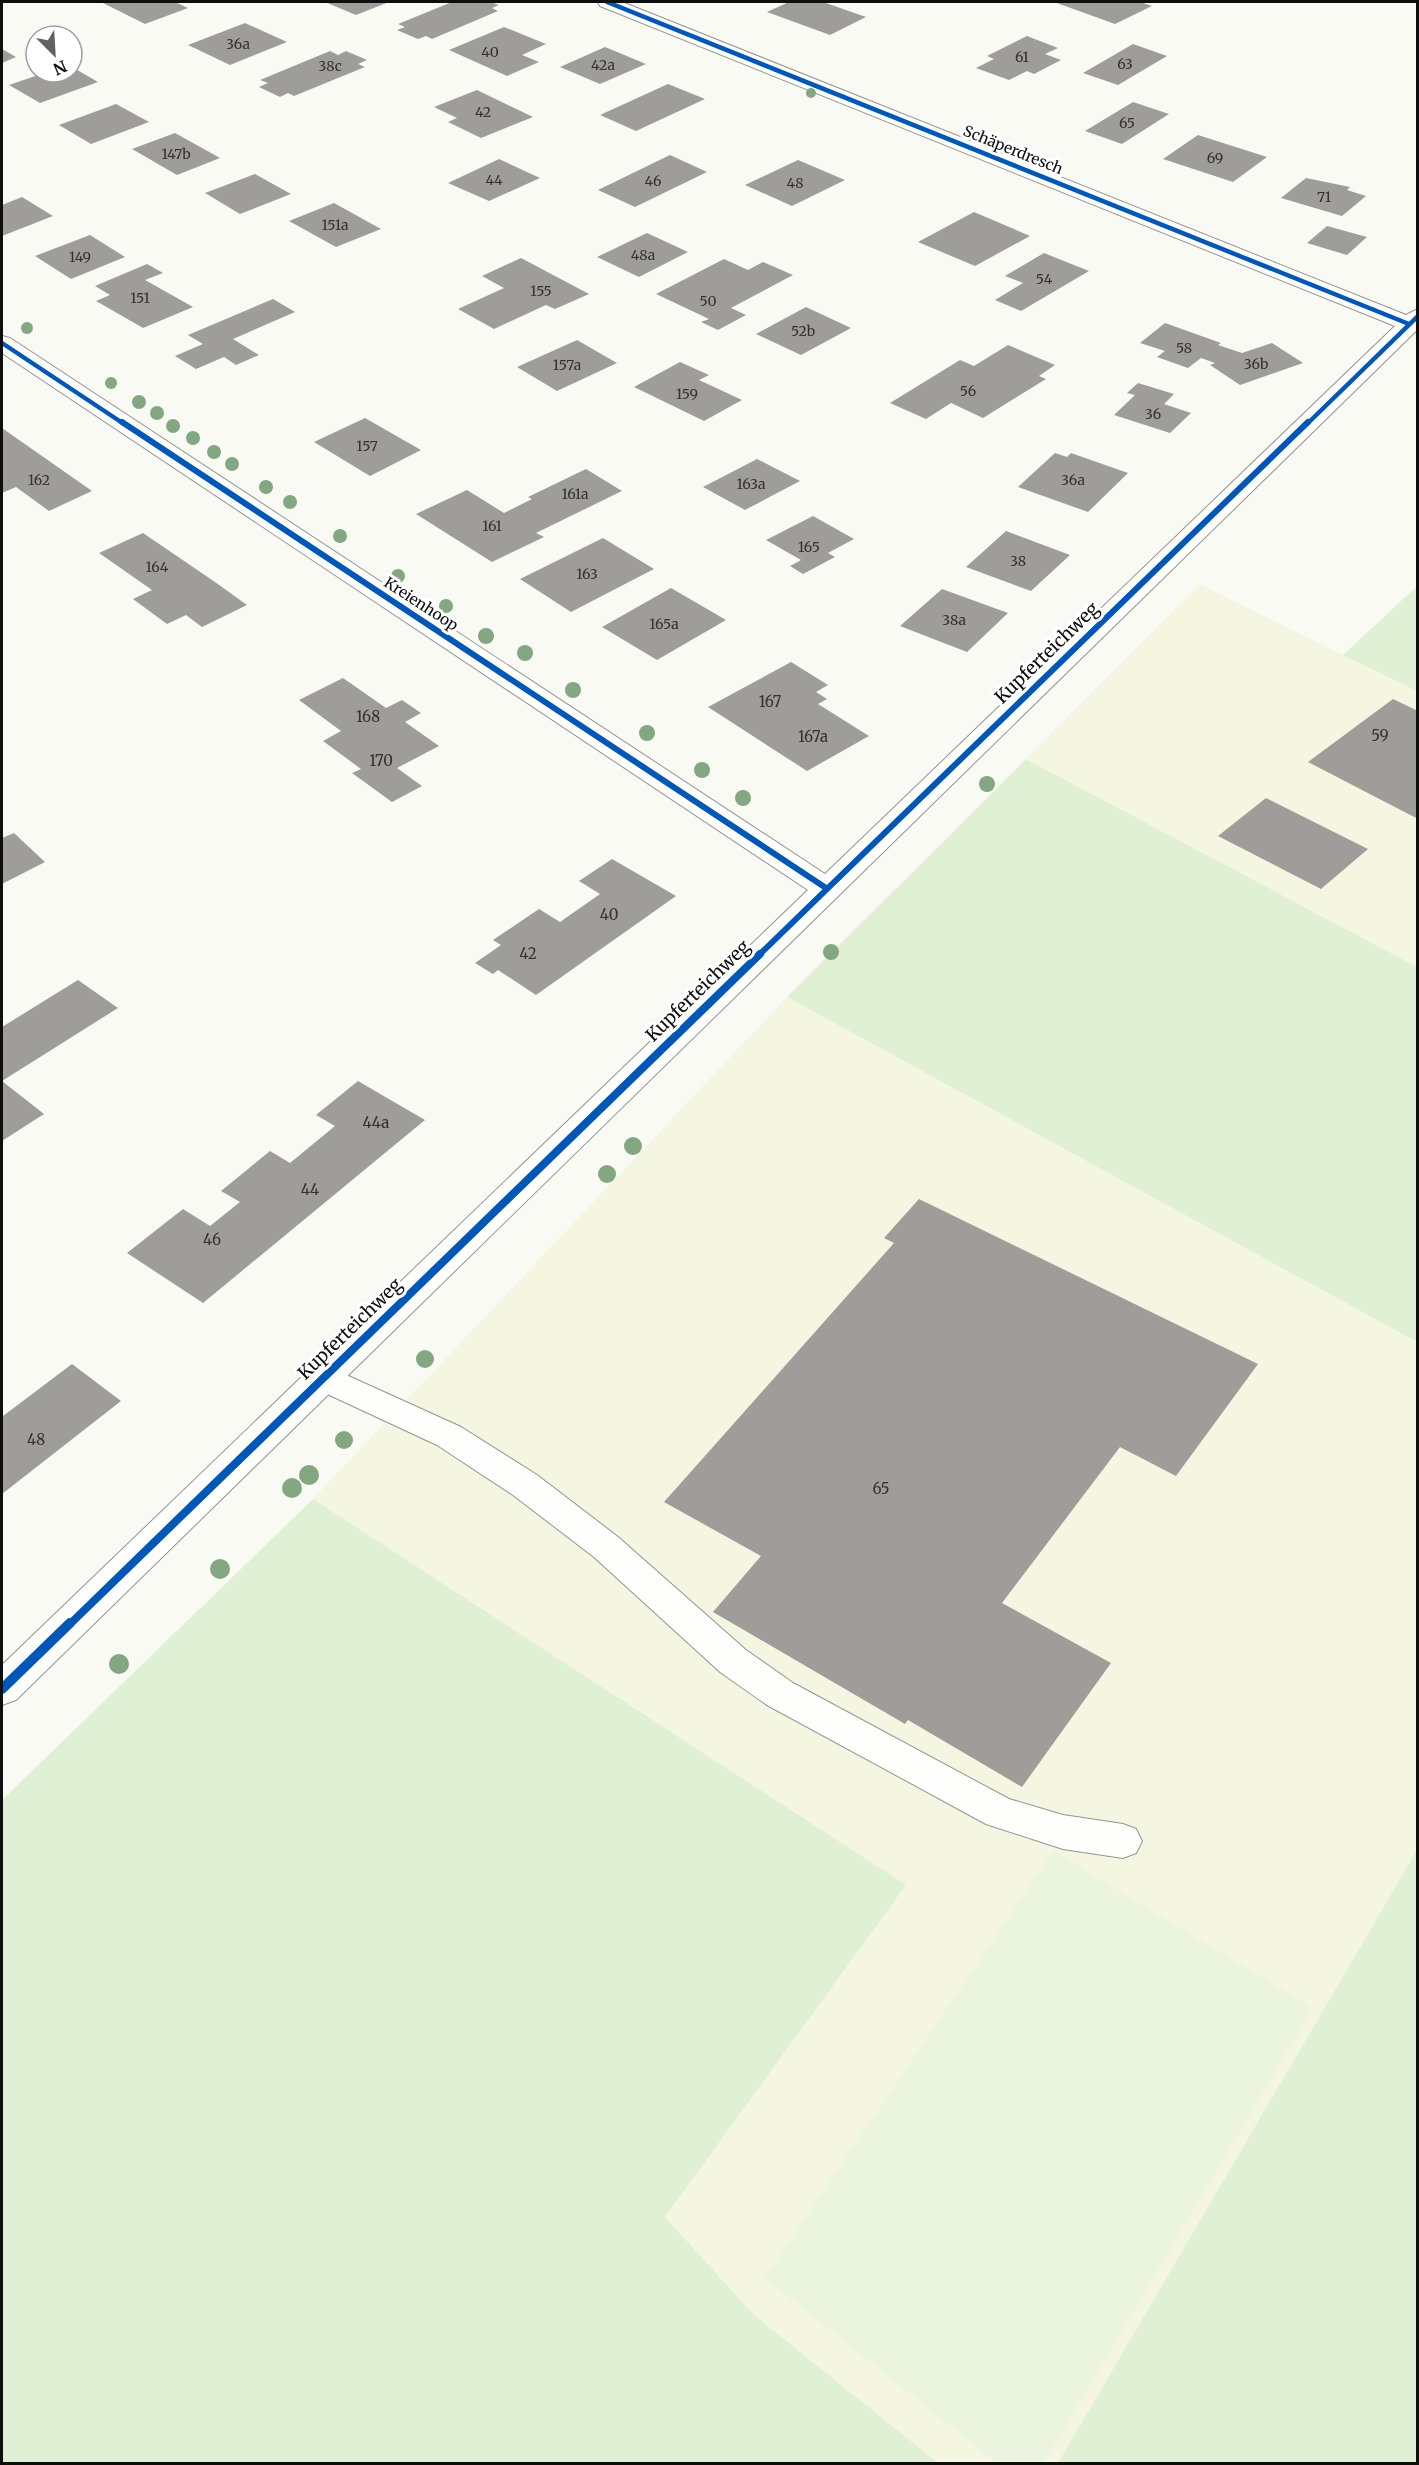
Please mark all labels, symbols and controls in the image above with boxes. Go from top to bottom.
north arrow [24,24,84,84]
house number: 36a [226,35,251,53]
house number: 40 [481,43,499,61]
house number: 61 [1015,48,1029,66]
house number: 63 [1117,55,1133,73]
text: N [50,56,70,80]
house number: 42a [591,56,615,74]
house number: 38c [318,57,342,75]
house number: 42 [475,103,491,121]
house number: 65 [1119,114,1135,132]
street label: Schäperdresch [960,121,1066,178]
house number: 147b [161,145,191,163]
house number: 69 [1207,149,1223,167]
house number: 44 [485,171,503,189]
house number: 46 [645,172,661,190]
house number: 48 [787,174,803,192]
house number: 71 [1317,188,1331,206]
house number: 151a [321,216,349,234]
house number: 48a [631,246,656,264]
house number: 149 [69,248,91,266]
house number: 54 [1036,270,1053,288]
house number: 155 [530,282,552,300]
house number: 151 [130,289,150,307]
house number: 50 [700,292,716,310]
house number: 52b [791,322,815,340]
house number: 58 [1176,339,1192,357]
house number: 36b [1244,355,1268,373]
house number: 157a [553,356,582,374]
house number: 56 [960,382,976,400]
house number: 159 [676,385,698,403]
house number: 36 [1145,405,1161,423]
house number: 157 [356,437,378,455]
house number: 162 [28,471,50,489]
house number: 36a [1061,471,1086,489]
house number: 163a [737,475,766,493]
house number: 161a [561,485,589,503]
house number: 161 [482,517,502,535]
house number: 165 [798,538,820,556]
house number: 38 [1010,552,1026,570]
house number: 164 [146,558,169,576]
house number: 163 [576,565,598,583]
street label: Kreienhoop [381,573,462,635]
street label: Kupferteichweg [990,597,1104,708]
house number: 38a [942,611,966,629]
house number: 165a [649,615,679,633]
house number: 167 [759,692,782,711]
house number: 168 [356,707,380,726]
house number: 59 [1371,726,1389,745]
house number: 167a [798,727,828,746]
house number: 170 [369,751,393,770]
house number: 40 [600,905,618,924]
street label: Kupferteichweg [641,935,755,1046]
house number: 42 [519,944,537,963]
house number: 44a [363,1113,389,1132]
house number: 44 [301,1180,319,1199]
house number: 46 [203,1230,221,1249]
street label: Kupferteichweg [293,1273,407,1384]
house number: 48 [27,1430,45,1449]
house number: 65 [872,1479,890,1498]

